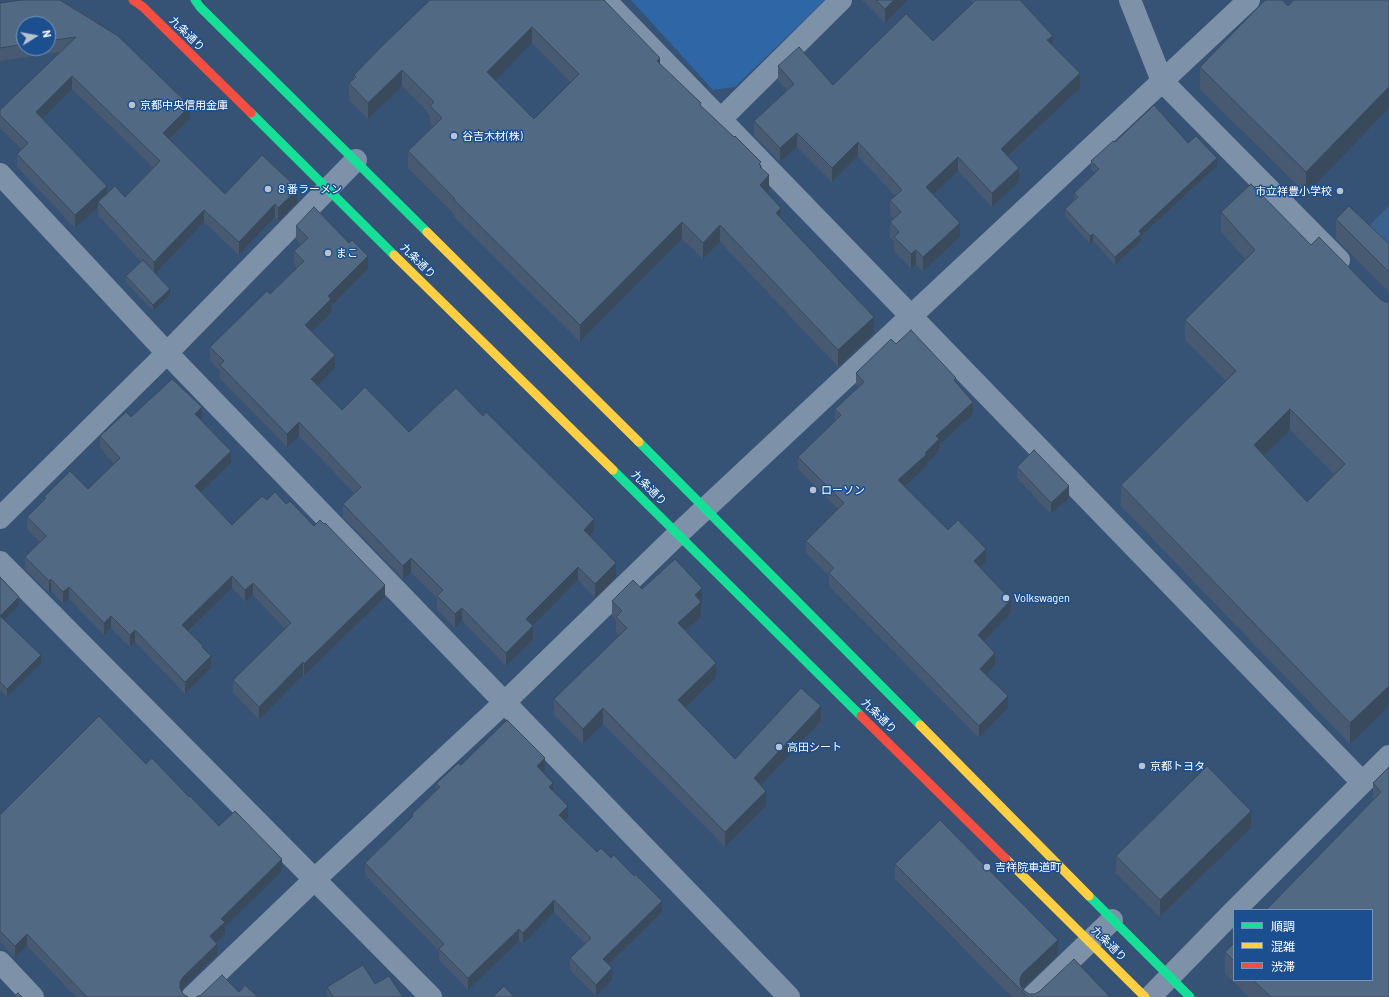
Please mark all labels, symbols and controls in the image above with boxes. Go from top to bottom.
street label: 九条通り [167,14,207,54]
north arrow [16,16,56,56]
text: N [40,29,54,39]
place label: 京都中央信用金庫 [140,98,228,112]
marker: 京都中央信用金庫 [127,100,137,110]
place label: 谷吉木材(株) [462,129,523,143]
marker: 谷吉木材(株) [449,131,459,141]
place label: ８番ラーメン [276,182,342,196]
marker: ８番ラーメン [263,184,273,194]
place label: 市立祥豊小学校 [1255,184,1332,198]
marker: 市立祥豊小学校 [1335,186,1345,196]
street label: 九条通り [398,241,438,281]
place label: まこ [336,246,358,260]
marker: まこ [323,248,333,258]
street label: 九条通り [629,468,669,508]
place label: ローソン [821,483,865,497]
marker: ローソン [808,485,818,495]
place label: Volkswagen [1014,591,1070,605]
marker: Volkswagen [1001,593,1011,603]
street label: 九条通り [859,696,899,736]
place label: 高田シート [787,740,842,754]
marker: 高田シート [774,742,784,752]
place label: 京都トヨタ [1150,759,1205,773]
marker: 京都トヨタ [1137,761,1147,771]
place label: 吉祥院車道町 [995,860,1061,874]
marker: 吉祥院車道町 [982,862,992,872]
legend [1233,909,1373,981]
text: 順調 [1271,919,1295,933]
street label: 九条通り [1089,924,1129,964]
text: 混雑 [1271,939,1295,953]
text: 渋滞 [1271,959,1295,973]

